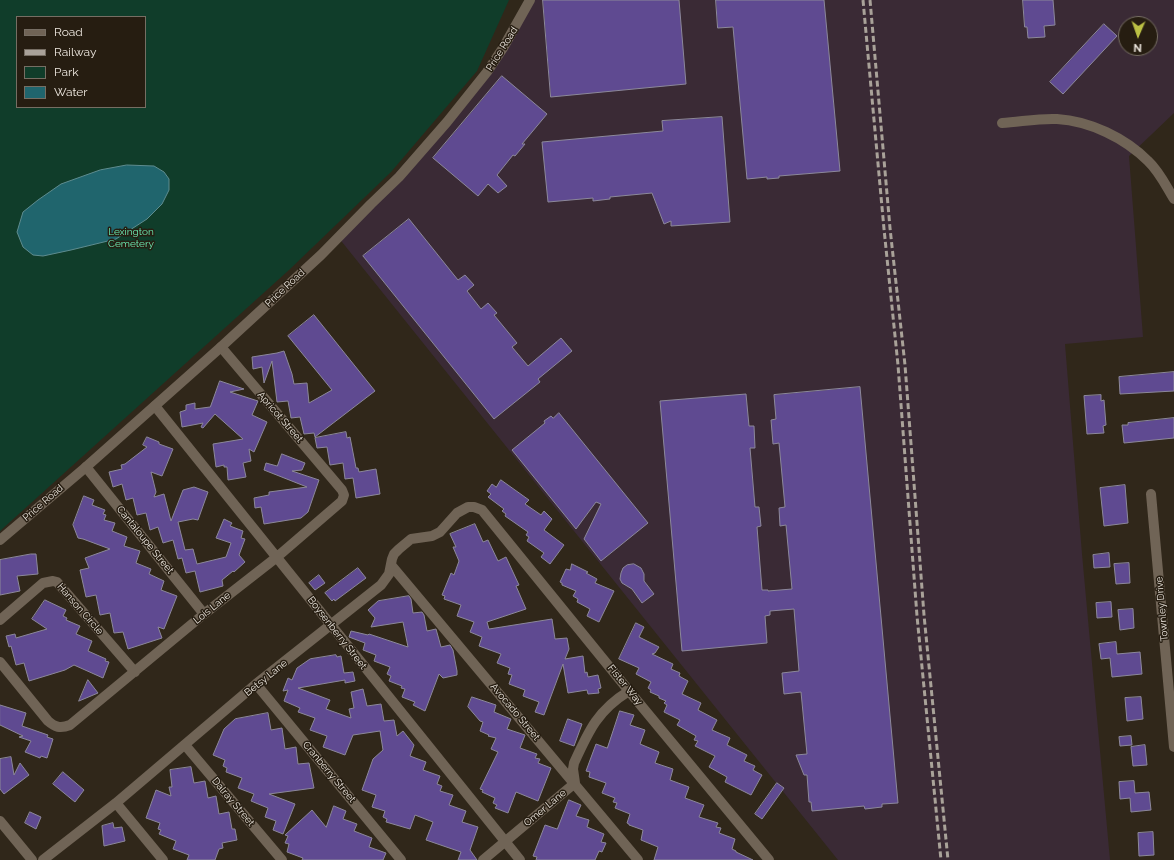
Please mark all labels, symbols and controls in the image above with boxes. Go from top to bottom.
legend [16,16,146,108]
north arrow [1118,16,1158,56]
text: Road [54,25,83,39]
street label: Price Road [484,25,520,73]
text: N [1133,41,1142,54]
text: Railway [54,45,96,59]
text: Park [54,65,79,79]
text: Water [54,85,88,99]
park label: Lexington Cemetery [108,226,154,250]
street label: Price Road [263,267,307,309]
street label: Apricot Street [255,389,305,445]
street label: Price Road [20,482,66,524]
street label: Cantaloupe Street [114,504,176,576]
street label: Townley Drive [1153,576,1171,642]
street label: Hanson Circle [54,581,106,637]
street label: Lois Lane [191,589,233,627]
street label: Boysenberry Street [305,594,369,672]
street label: Betsy Lane [242,657,290,699]
street label: Fister Way [605,662,645,708]
street label: Avocado Street [488,681,542,743]
street label: Cranberry Street [300,739,358,805]
street label: Dalray Street [209,775,257,829]
street label: Omer Lane [521,787,569,829]

